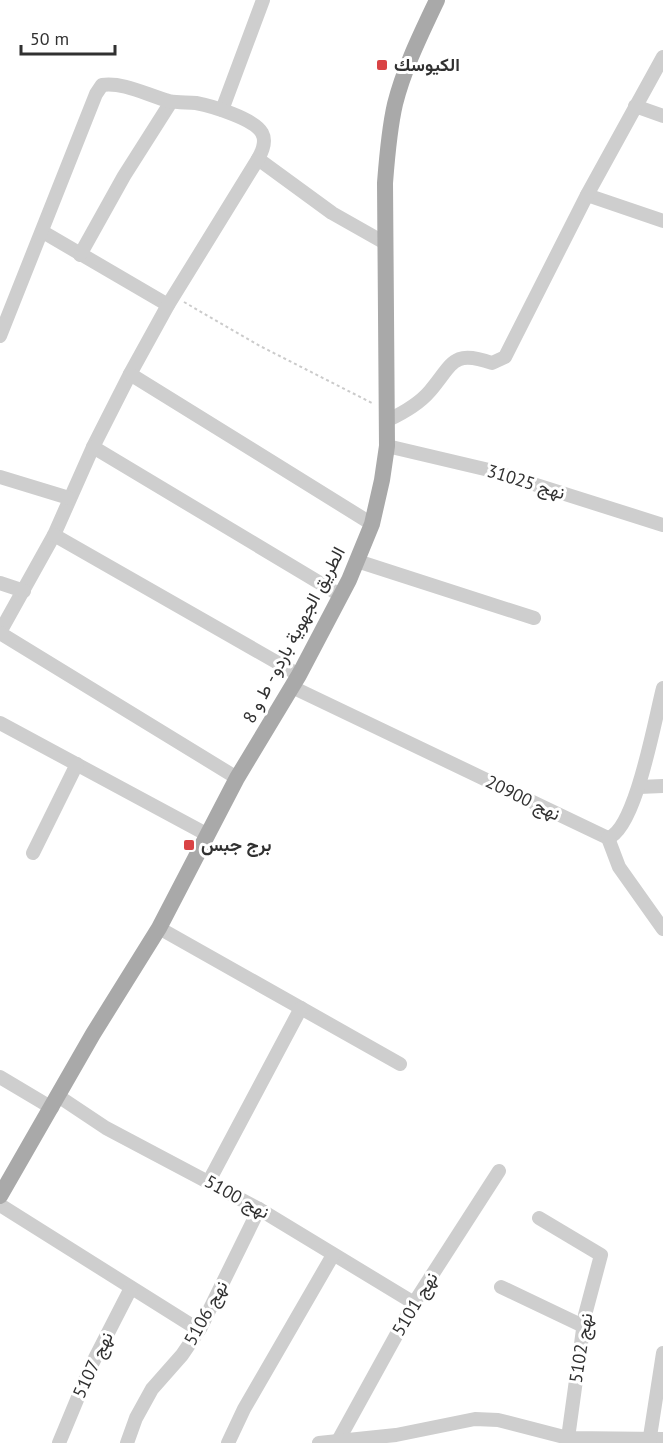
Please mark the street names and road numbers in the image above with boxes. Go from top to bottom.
street label: نهج 31025 [484,459,568,505]
street label: الطريق الجهوية باردو - ط و 8 [237,543,350,727]
street label: نهج 20900 [482,770,564,826]
street label: نهج 5100 [200,1169,274,1225]
street label: نهج 5101 [387,1268,443,1340]
street label: نهج 5106 [178,1276,234,1350]
street label: نهج 5102 [564,1311,598,1385]
street label: نهج 5107 [67,1328,119,1402]

